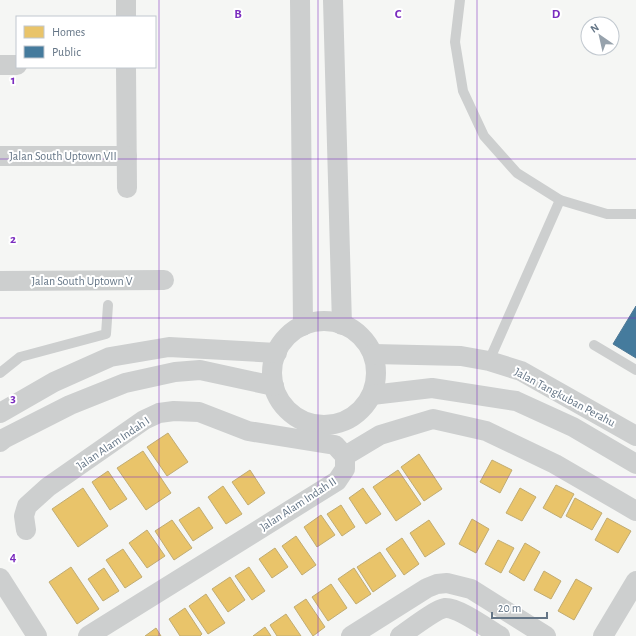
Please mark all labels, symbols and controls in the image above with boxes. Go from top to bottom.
text: B [234,8,242,21]
text: C [395,8,402,21]
text: D [552,8,561,21]
legend [16,16,156,68]
north arrow [580,16,620,56]
text: N [588,21,601,35]
text: Homes [52,26,85,38]
text: Public [52,46,81,58]
text: 1 [11,74,15,87]
street label: Jalan South Uptown VII [9,150,117,162]
text: 2 [10,233,16,246]
street label: Jalan South Uptown V [32,275,133,287]
street label: Jalan Tangkuban Perahu [513,365,617,429]
text: 3 [10,392,16,405]
street label: Jalan Alam Indah I [74,414,152,472]
street label: Jalan Alam Indah II [258,475,338,533]
text: 4 [10,551,17,564]
scale bar [492,594,547,620]
text: 20 m [498,602,521,614]

